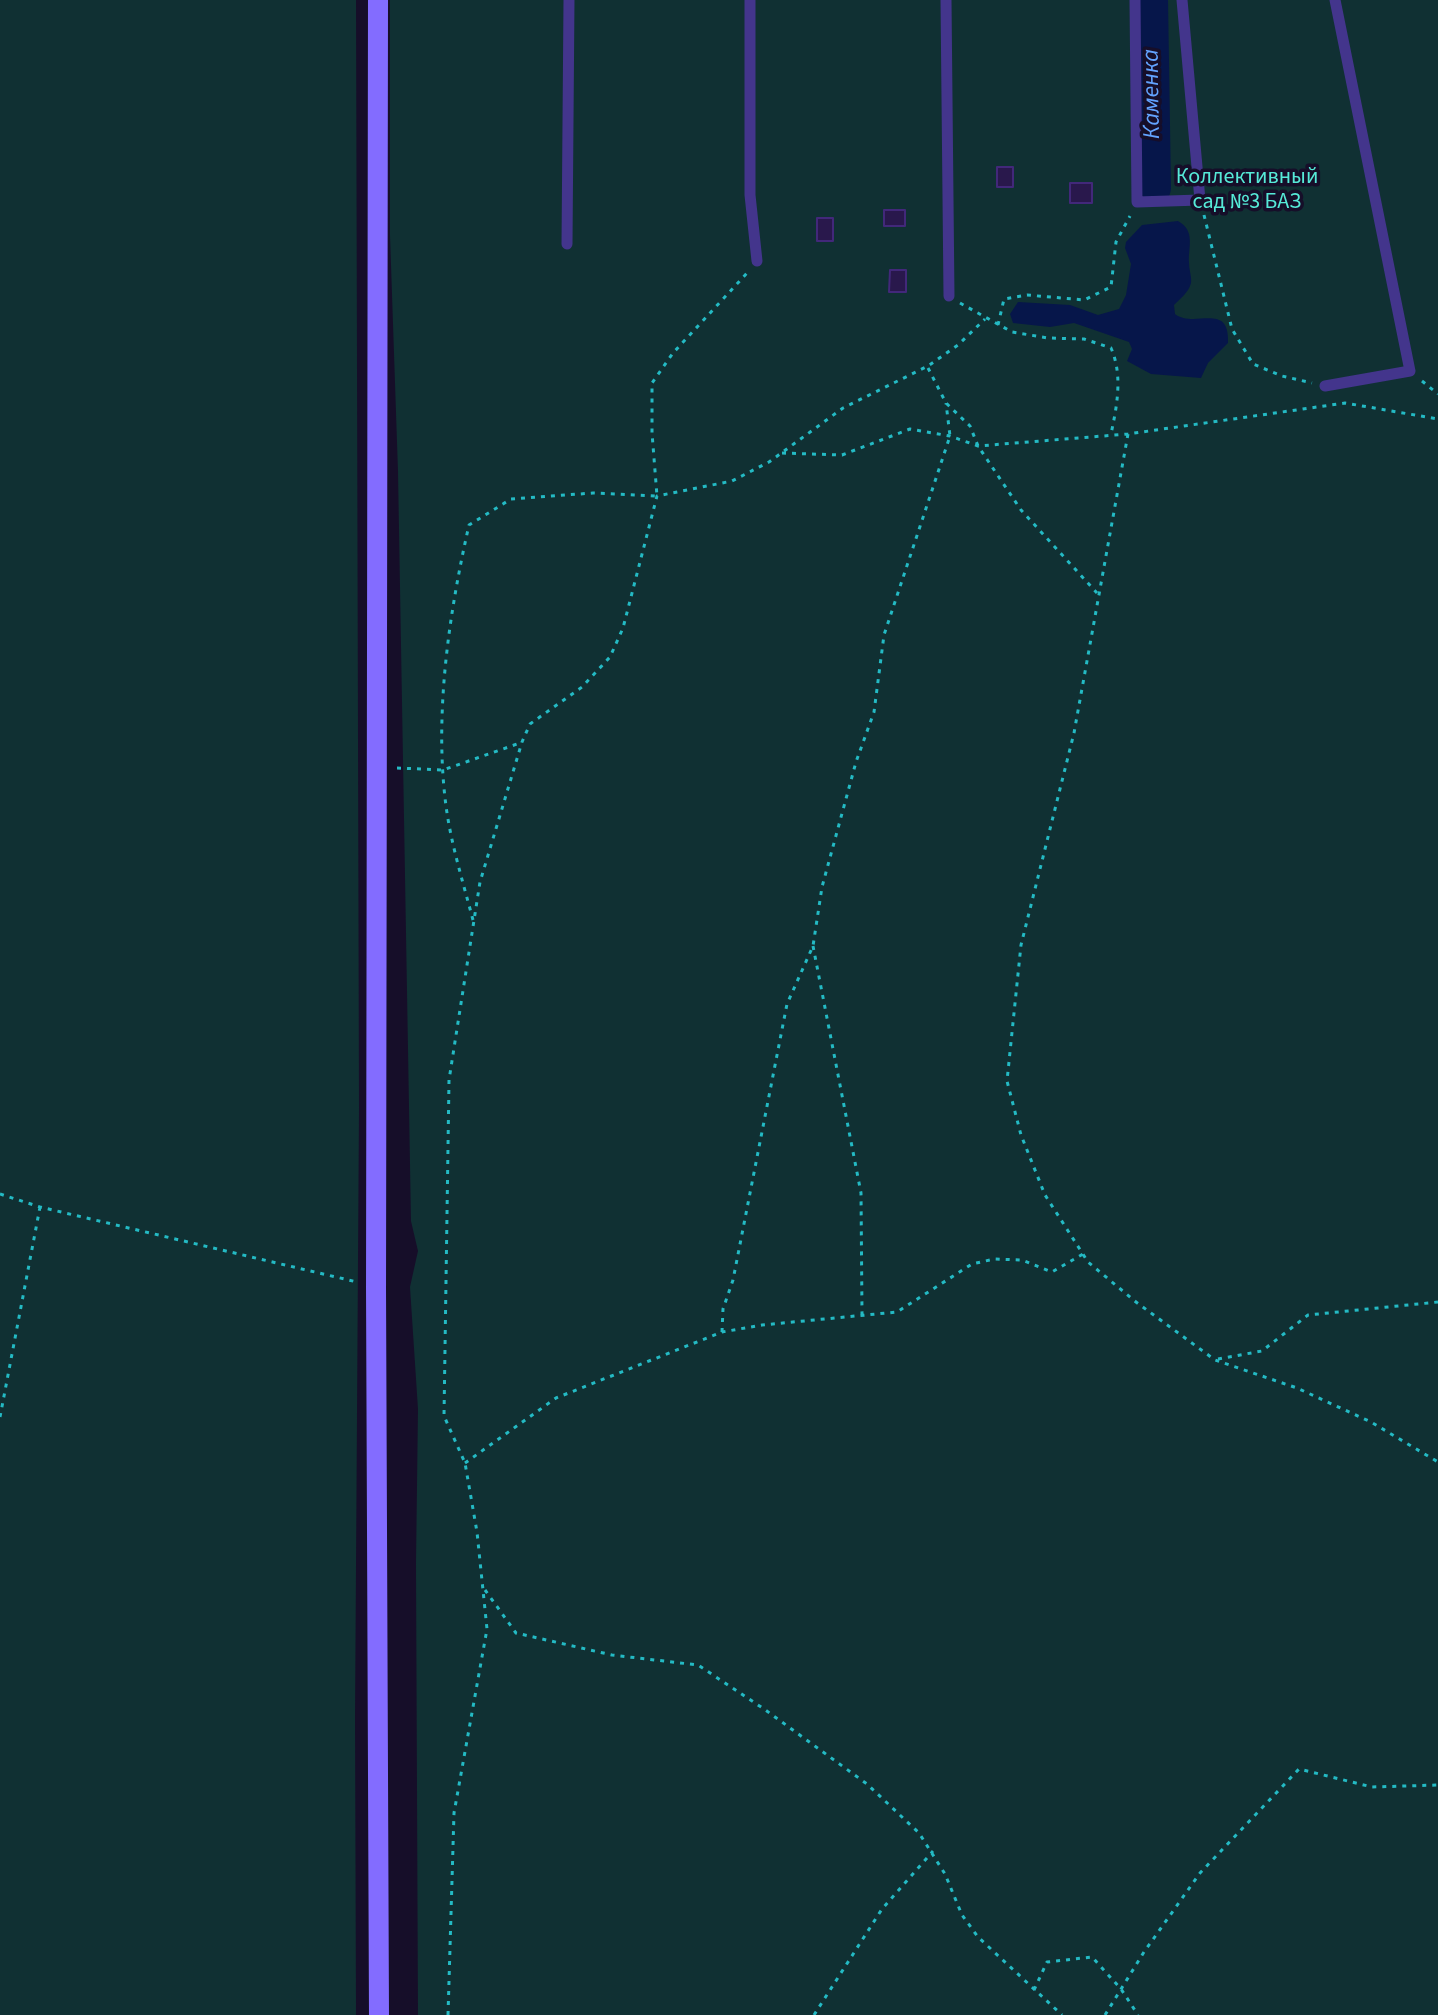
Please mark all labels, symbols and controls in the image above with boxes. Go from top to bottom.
water label: Каменка [1138,49,1168,139]
park label: Коллективный сад №3 БАЗ [1176,165,1318,216]

